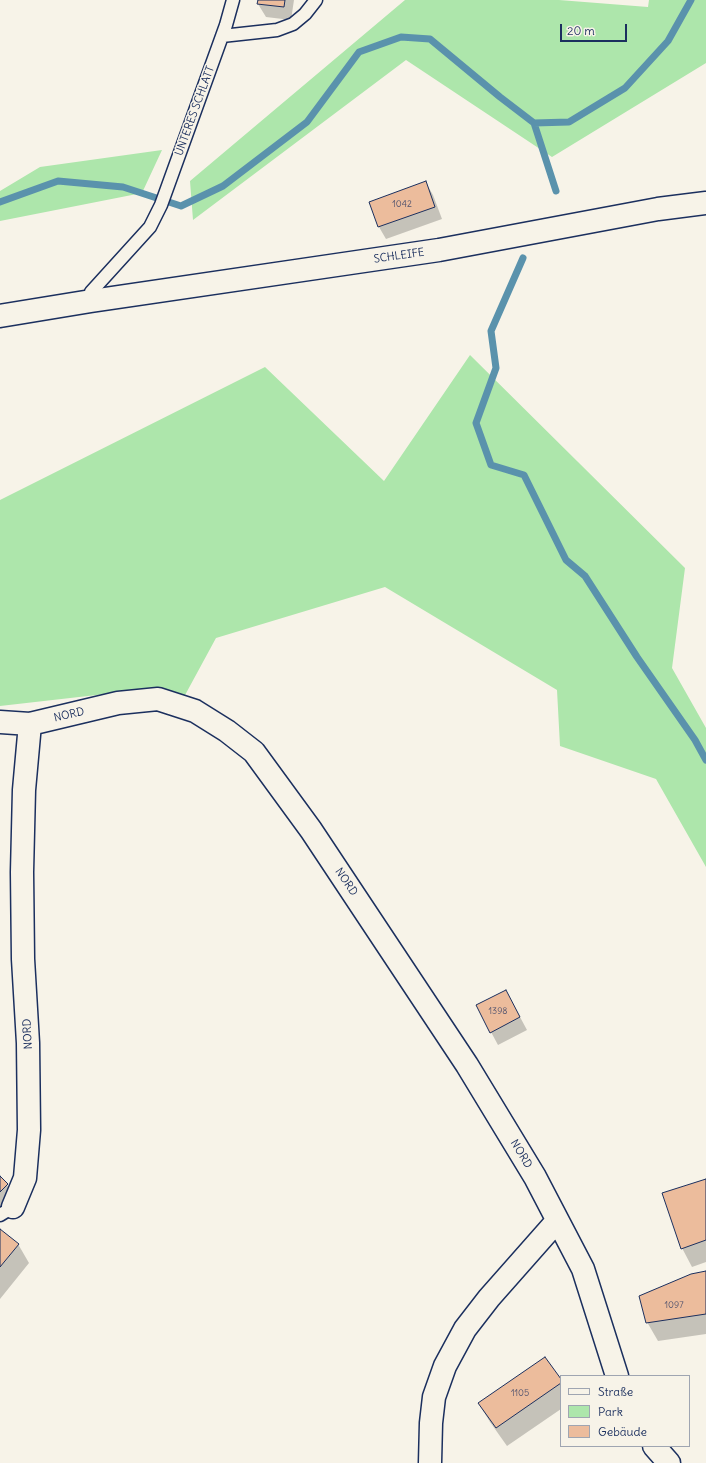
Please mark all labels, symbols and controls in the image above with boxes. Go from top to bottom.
scale bar [562,16,629,42]
text: 20 m [567,23,595,38]
street label: UNTERES SCHLATT [173,64,217,158]
house number: 1042 [392,199,412,209]
street label: SCHLEIFE [373,246,425,266]
street label: NORD [52,705,86,725]
street label: NORD [332,865,360,899]
house number: 1398 [488,1006,508,1016]
street label: NORD [21,1018,35,1050]
street label: NORD [507,1137,535,1171]
house number: 1097 [664,1300,684,1310]
legend [560,1375,690,1447]
text: Straße [598,1384,633,1399]
house number: 1105 [511,1388,529,1398]
text: Park [598,1404,623,1419]
text: Gebäude [598,1424,647,1439]

